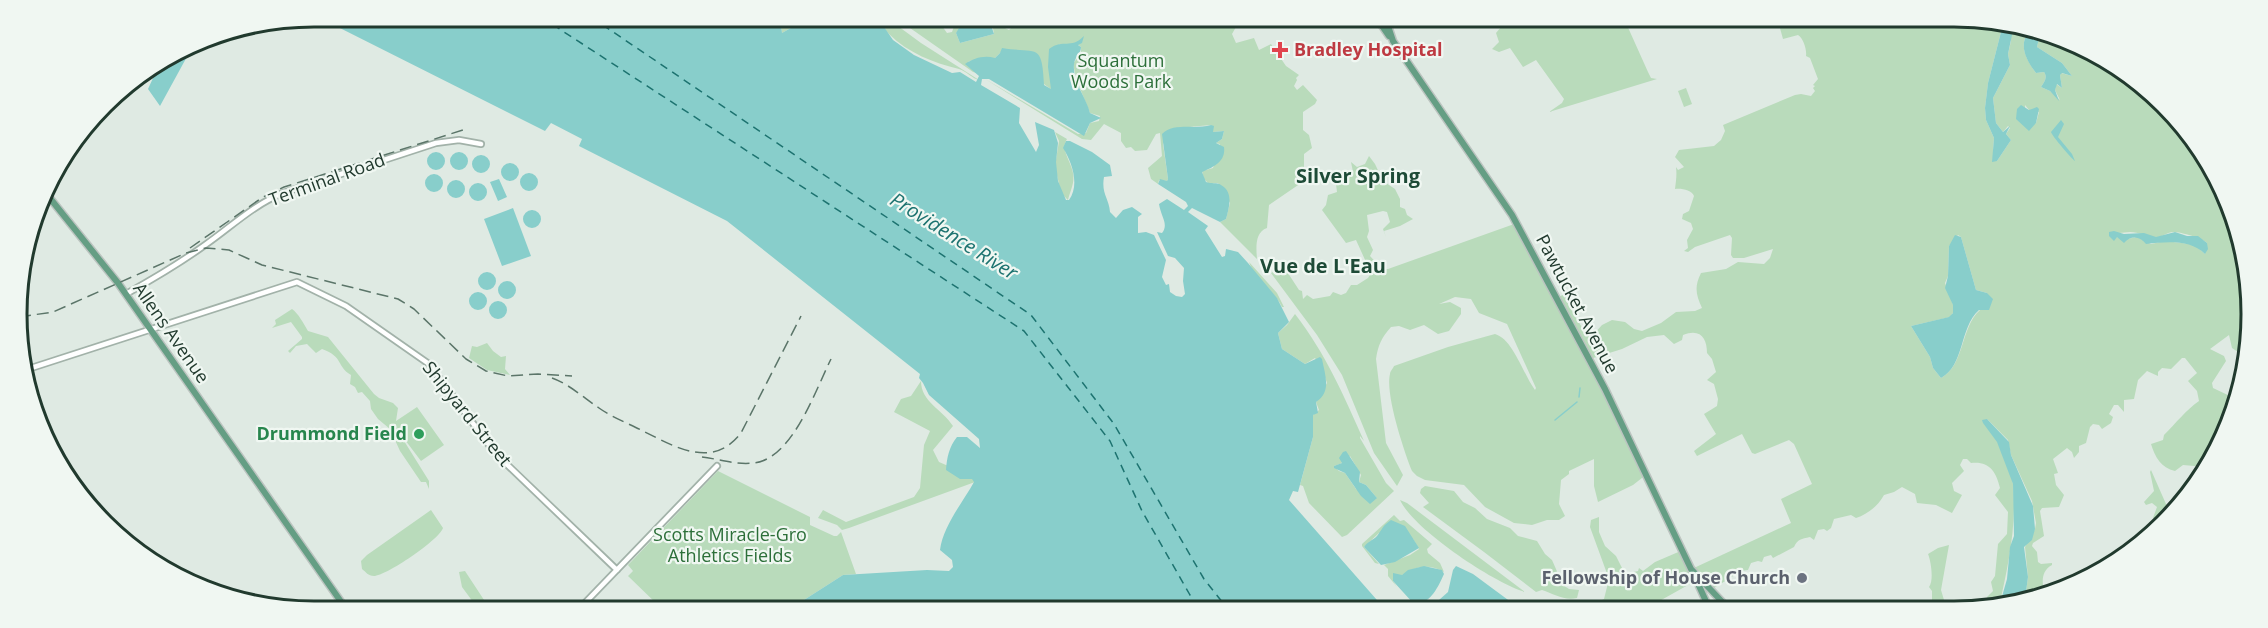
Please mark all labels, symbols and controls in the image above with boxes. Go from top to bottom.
place label: Bradley Hospital [1294,37,1443,61]
marker: Bradley Hospital [1271,41,1289,59]
park label: Squantum Woods Park [1071,48,1172,93]
street label: Terminal Road [265,147,388,211]
district label: Silver Spring [1296,162,1421,189]
water label: Providence River [885,186,1024,286]
street label: Pawtucket Avenue [1531,230,1625,377]
district label: Vue de L'Eau [1260,252,1386,279]
street label: Allens Avenue [128,277,215,387]
street label: Shipyard Street [418,356,518,471]
place label: Drummond Field [256,421,407,445]
marker: Drummond Field [412,427,426,441]
park label: Scotts Miracle-Gro Athletics Fields [653,522,807,567]
place label: Fellowship of House Church [1541,565,1790,589]
marker: Fellowship of House Church [1795,571,1809,585]

